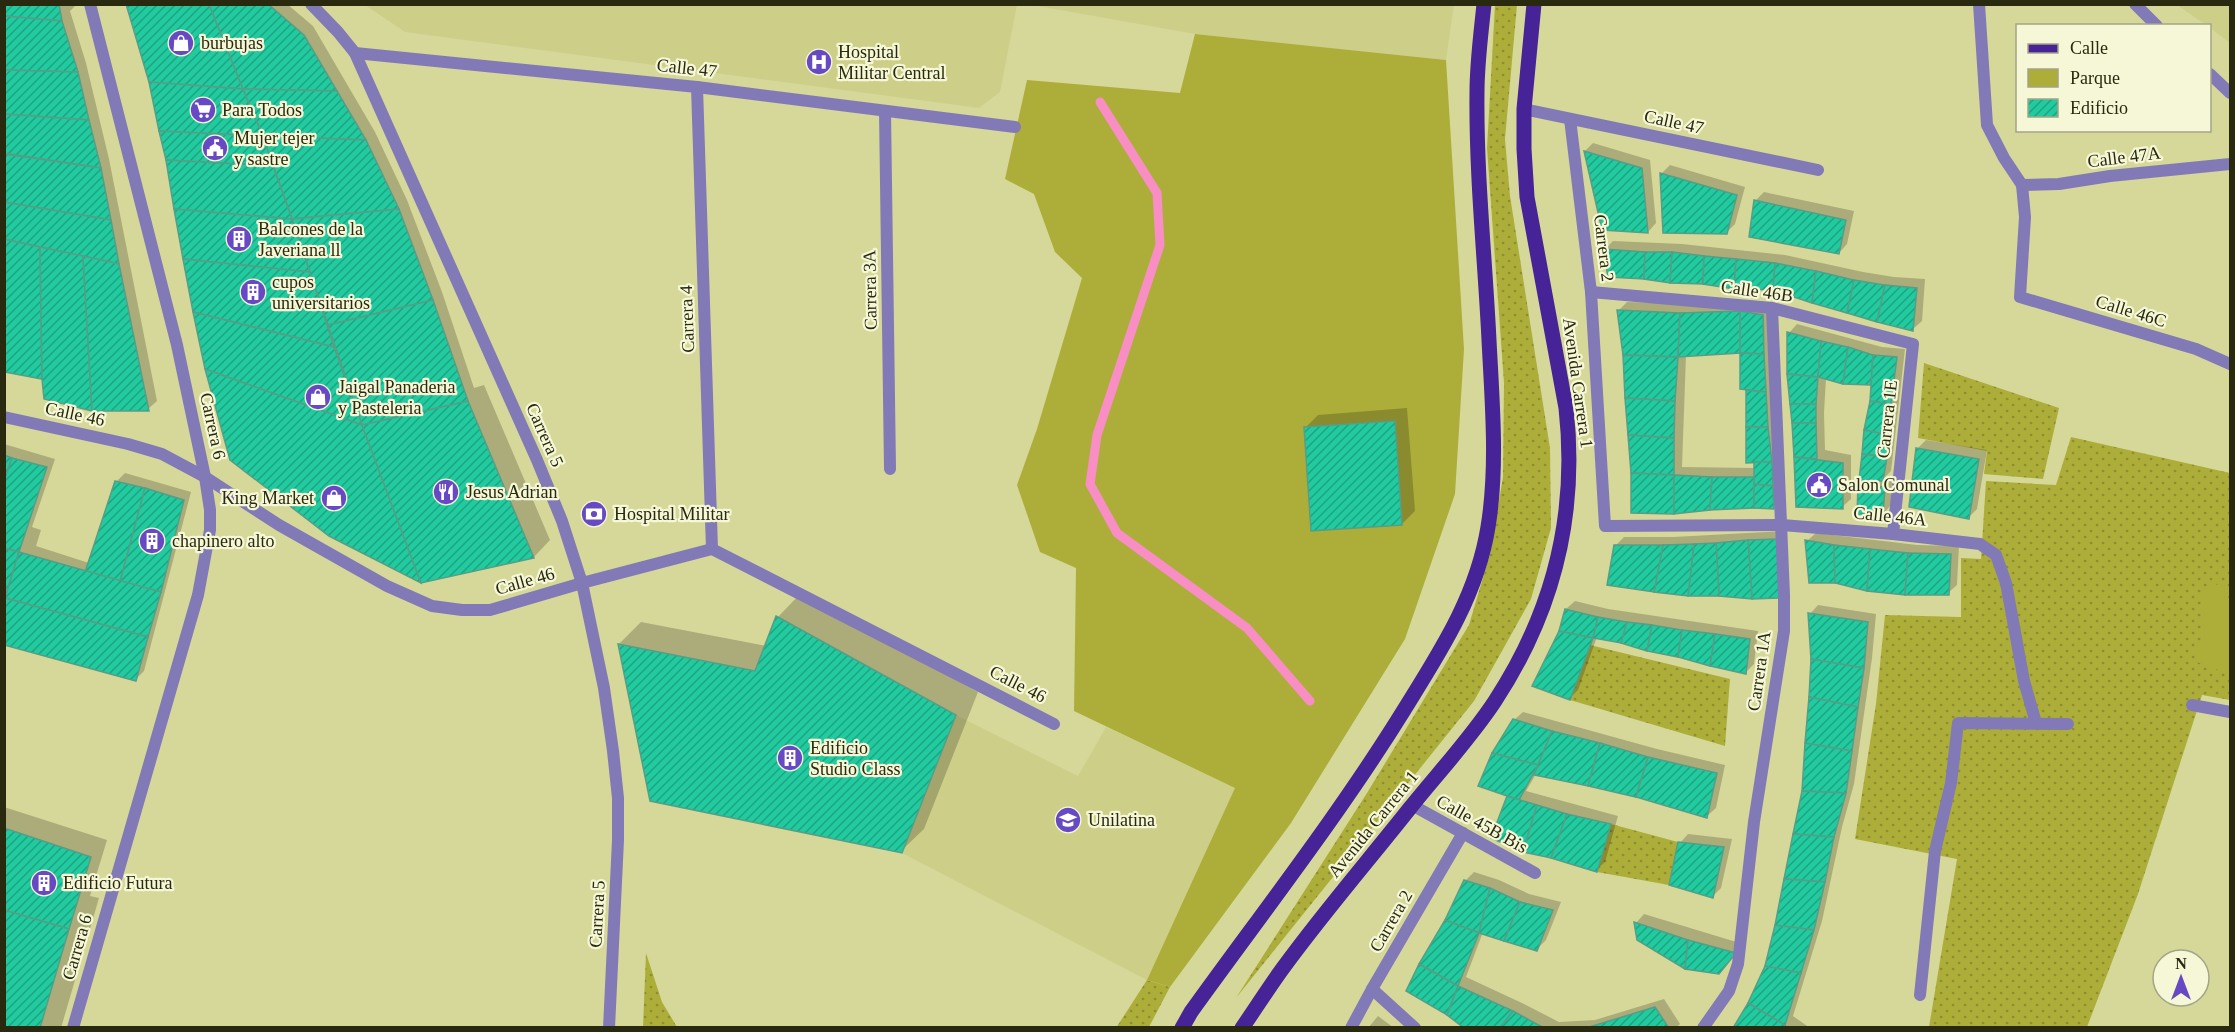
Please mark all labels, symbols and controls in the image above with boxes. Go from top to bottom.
legend [2016,24,2211,132]
shop icon: burbujas [166,28,196,58]
place label: burbujas [201,33,263,53]
text: Calle [2070,38,2108,58]
place label: Hospital Militar Central [838,42,945,83]
hospital icon: Hospital Militar Central [804,47,834,77]
street label: Calle 47 [656,55,718,81]
text: Parque [2070,68,2120,88]
supermarket icon: Para Todos [188,95,218,125]
text: Edificio [2070,98,2128,118]
place label: Para Todos [222,100,302,120]
street label: Calle 47 [1642,106,1706,138]
place label: Mujer tejer y sastre [234,128,314,169]
public building icon: Mujer tejer y sastre [200,133,230,163]
street label: Calle 47A [2086,143,2162,171]
street label: Carrera 2 [1590,213,1618,283]
place label: Balcones de la Javeriana ll [258,219,363,260]
building icon: Balcones de la Javeriana ll [224,224,254,254]
street label: Carrera 3A [859,250,881,330]
place label: cupos universitarios [272,272,370,313]
street label: Calle 46B [1720,276,1794,306]
building icon: cupos universitarios [238,277,268,307]
street label: Carrera 4 [676,285,698,353]
street label: Calle 46C [2093,291,2169,331]
street label: Avenida Carrera 1 [1559,316,1597,450]
place label: Jaigal Panaderia y Pasteleria [338,377,455,418]
street label: Carrera 1E [1873,379,1901,459]
shop icon: Jaigal Panaderia y Pasteleria [303,382,333,412]
street label: Carrera 6 [196,391,230,461]
street label: Calle 46 [43,398,107,430]
street label: Carrera 5 [522,400,568,470]
public building icon: Salon Comunal [1804,470,1834,500]
place label: Salon Comunal [1838,475,1950,495]
restaurant icon: Jesus Adrian [431,477,461,507]
place label: Jesus Adrian [466,482,558,502]
shop icon: King Market [319,483,349,513]
place label: King Market [222,488,314,508]
bank icon: Hospital Militar [579,499,609,529]
street label: Calle 46A [1852,502,1928,530]
place label: Hospital Militar [614,504,730,524]
building icon: chapinero alto [137,526,167,556]
place label: chapinero alto [172,531,274,551]
street label: Calle 46 [493,563,557,599]
street label: Carrera 1A [1743,630,1775,712]
street label: Calle 46 [987,661,1049,707]
place label: Edificio Studio Class [810,738,901,779]
building icon: Edificio Studio Class [775,743,805,773]
street label: Avenida Carrera 1 [1324,767,1422,881]
street label: Calle 45B Bis [1433,791,1531,857]
school or university icon: Unilatina [1053,805,1083,835]
place label: Unilatina [1088,810,1155,830]
building icon: Edificio Futura [29,868,59,898]
place label: Edificio Futura [63,873,172,893]
street label: Carrera 5 [585,880,609,948]
street label: Carrera 2 [1365,887,1417,955]
street label: Carrera 6 [58,912,96,982]
north arrow [2151,948,2211,1008]
text: N [2175,955,2187,972]

